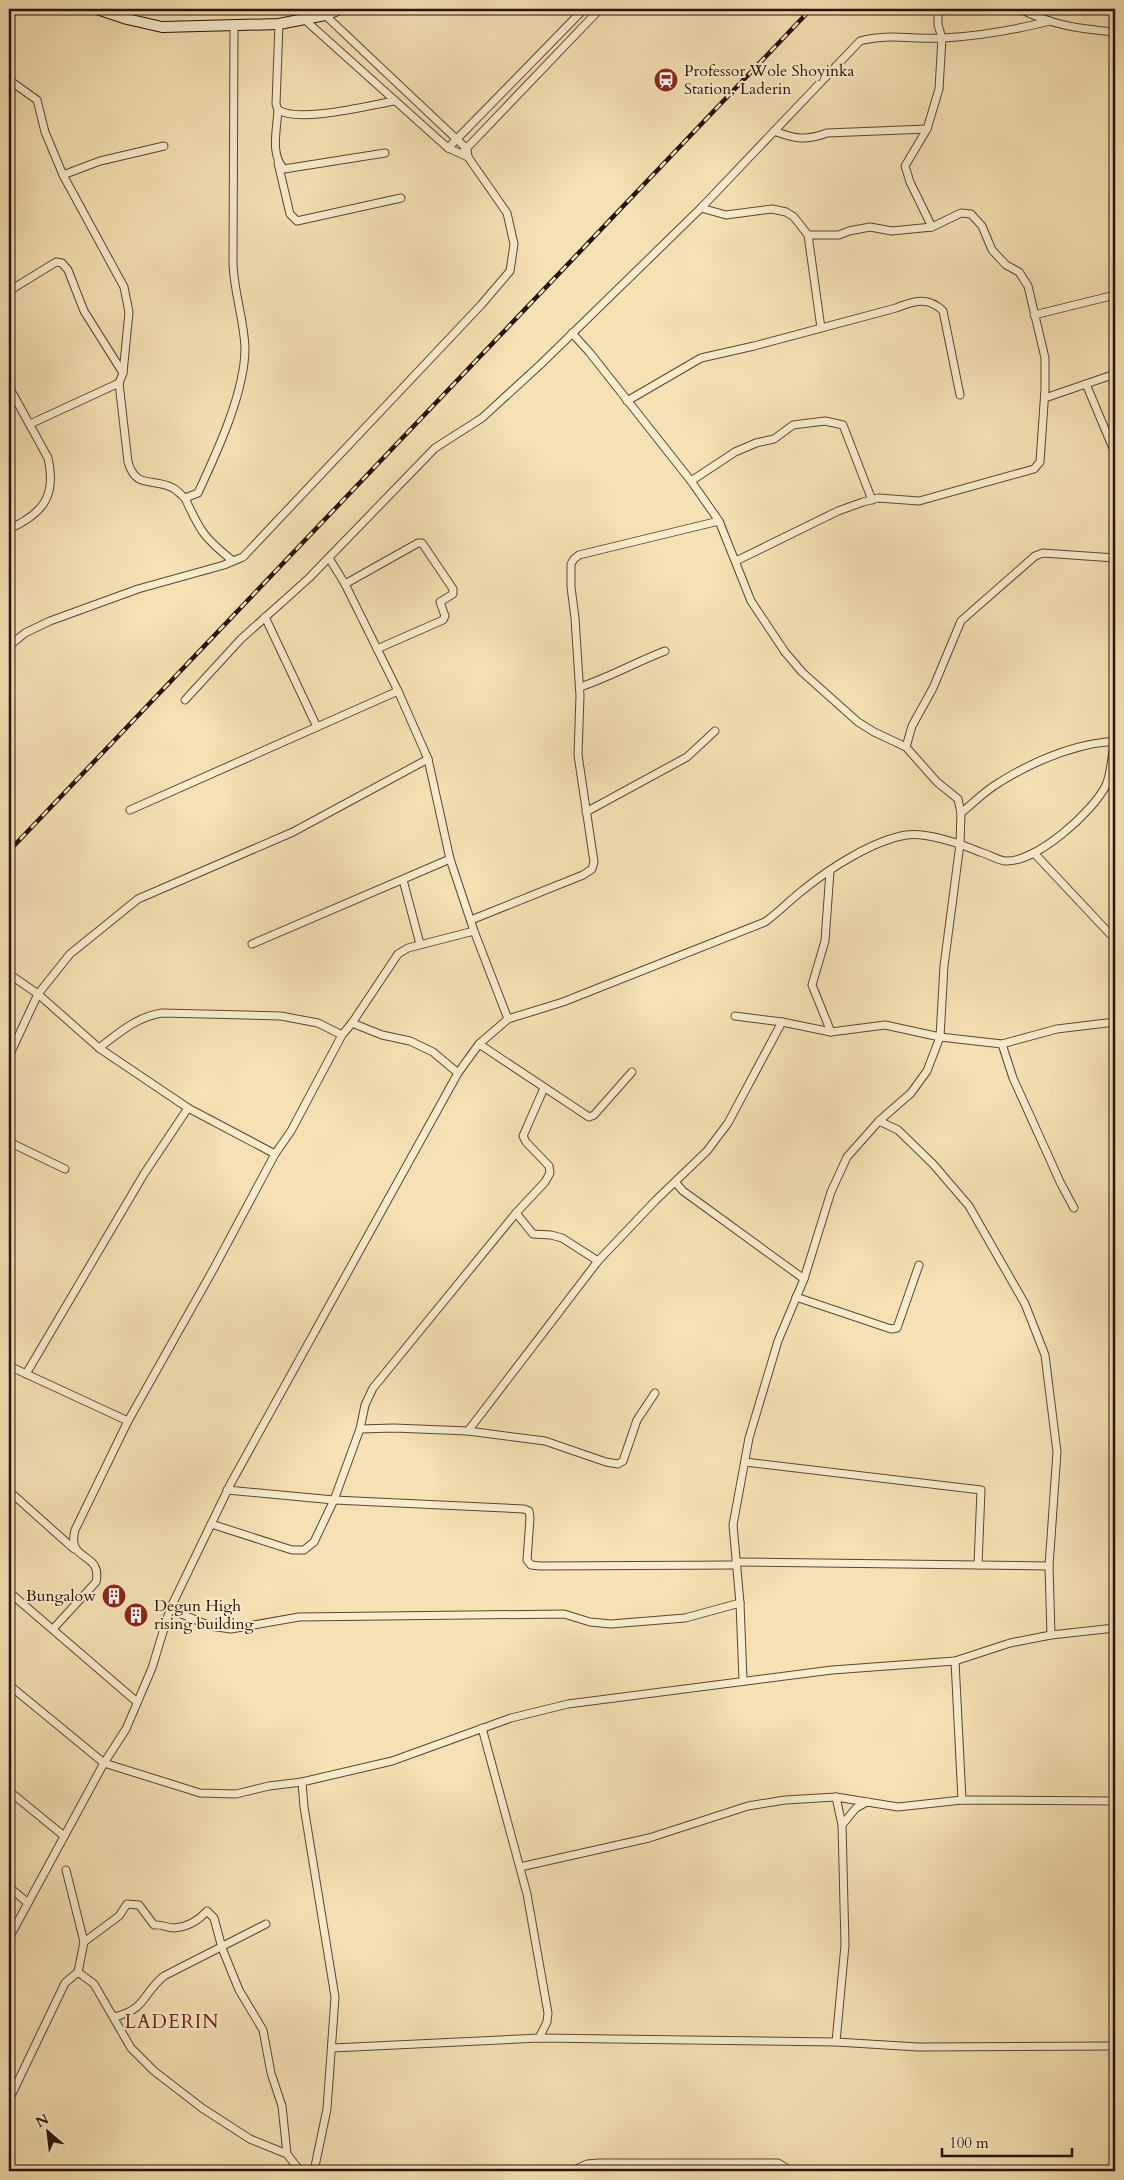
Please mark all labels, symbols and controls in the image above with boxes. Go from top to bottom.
place label: Professor Wole Shoyinka Station, Laderin [684,60,855,100]
station icon: Professor Wole Shoyinka Station, Laderin [653,67,679,93]
building icon: Bungalow [101,1583,127,1609]
place label: Bungalow [26,1585,96,1607]
place label: Degun High rising building [154,1595,254,1635]
building icon: Degun High rising building [123,1602,149,1628]
district label: LADERIN [124,2009,220,2035]
north arrow [22,2108,72,2158]
text: N [32,2110,52,2132]
scale bar [942,2125,1072,2157]
text: 100 m [949,2133,989,2153]

